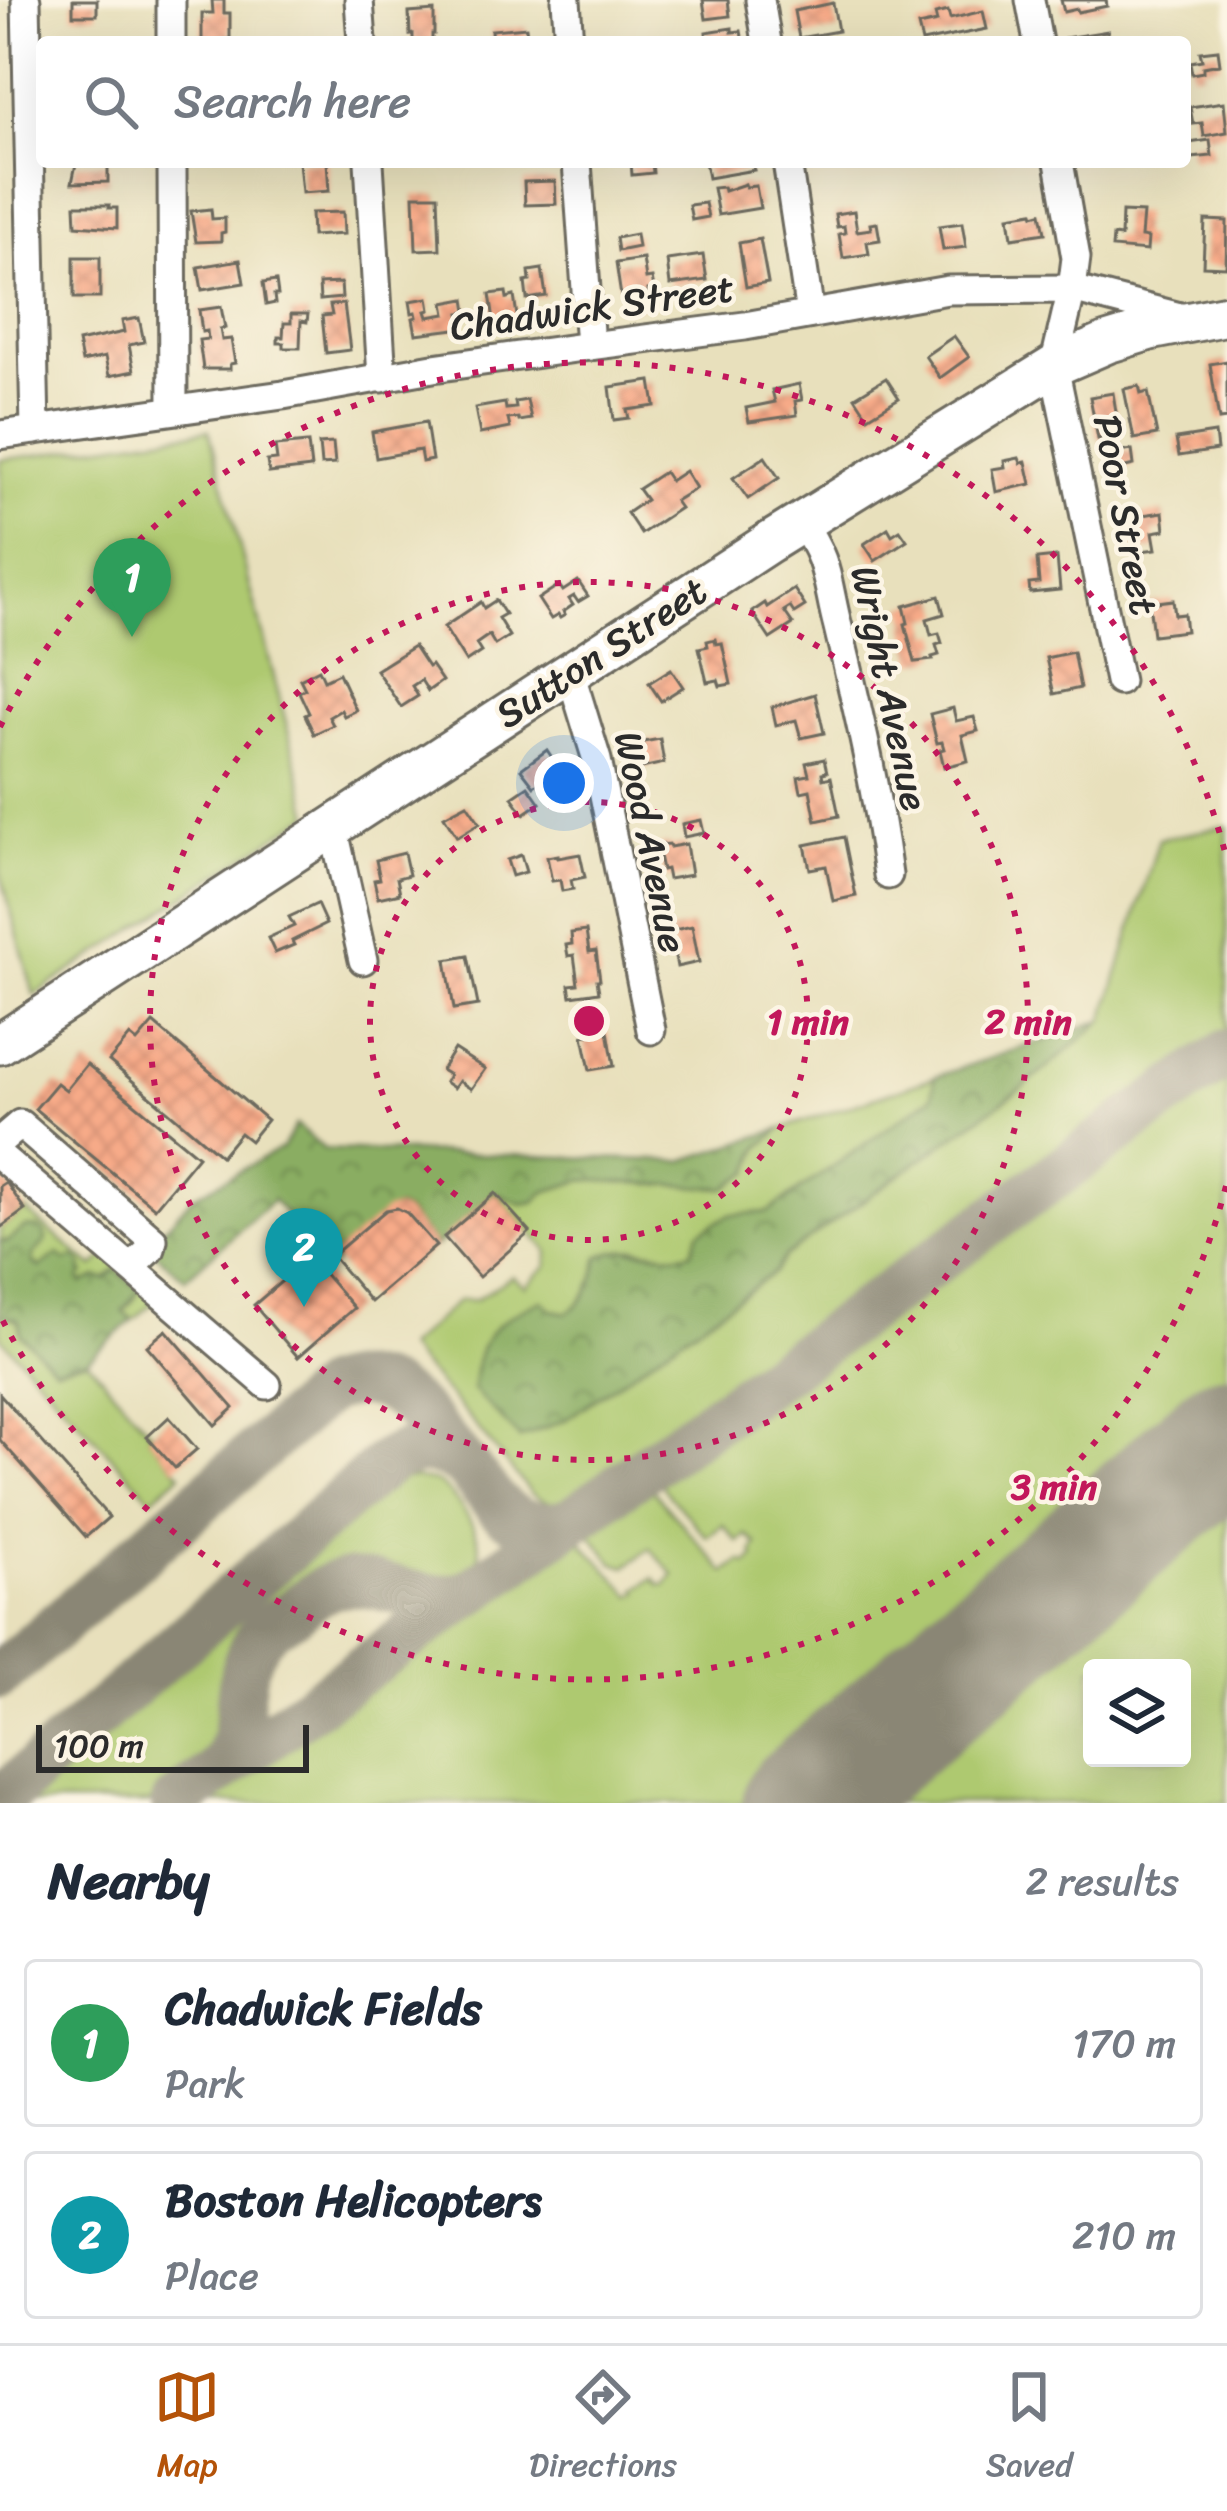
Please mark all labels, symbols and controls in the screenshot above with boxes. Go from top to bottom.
search box [36,36,1191,168]
text: Search here [174,62,411,142]
icon: search [78,69,144,135]
street label: Chadwick Street [445,253,739,361]
street label: Poor Street [1073,409,1179,621]
pin: 1 [93,538,171,637]
street label: Sutton Street [481,557,721,747]
street label: Wright Avenue [830,559,950,817]
street label: Wood Avenue [594,725,708,959]
your location [534,753,594,813]
text: 1 min [767,990,849,1054]
text: 2 min [984,990,1072,1054]
centre of rings [568,1000,610,1042]
pin: 2 [265,1208,343,1307]
text: 3 min [1010,1455,1098,1519]
map controls [1083,1659,1191,1767]
button: layers [1083,1659,1191,1767]
text: 100 m [54,1717,144,1775]
scale bar [36,1719,309,1772]
text: Nearby [48,1836,209,1926]
text: 2 results [1025,1847,1179,1916]
text: Chadwick Fields [165,1969,482,2049]
text: 1 [82,2009,98,2078]
text: 170 m [1072,2009,1176,2078]
text: Park [165,2049,245,2118]
text: Boston Helicopters [165,2161,542,2241]
text: 2 [79,2201,101,2270]
text: 210 m [1072,2201,1176,2270]
text: Place [165,2241,259,2310]
tab: Map [154,2364,220,2494]
tab: Directions [529,2364,677,2494]
tab: Saved [986,2364,1073,2494]

